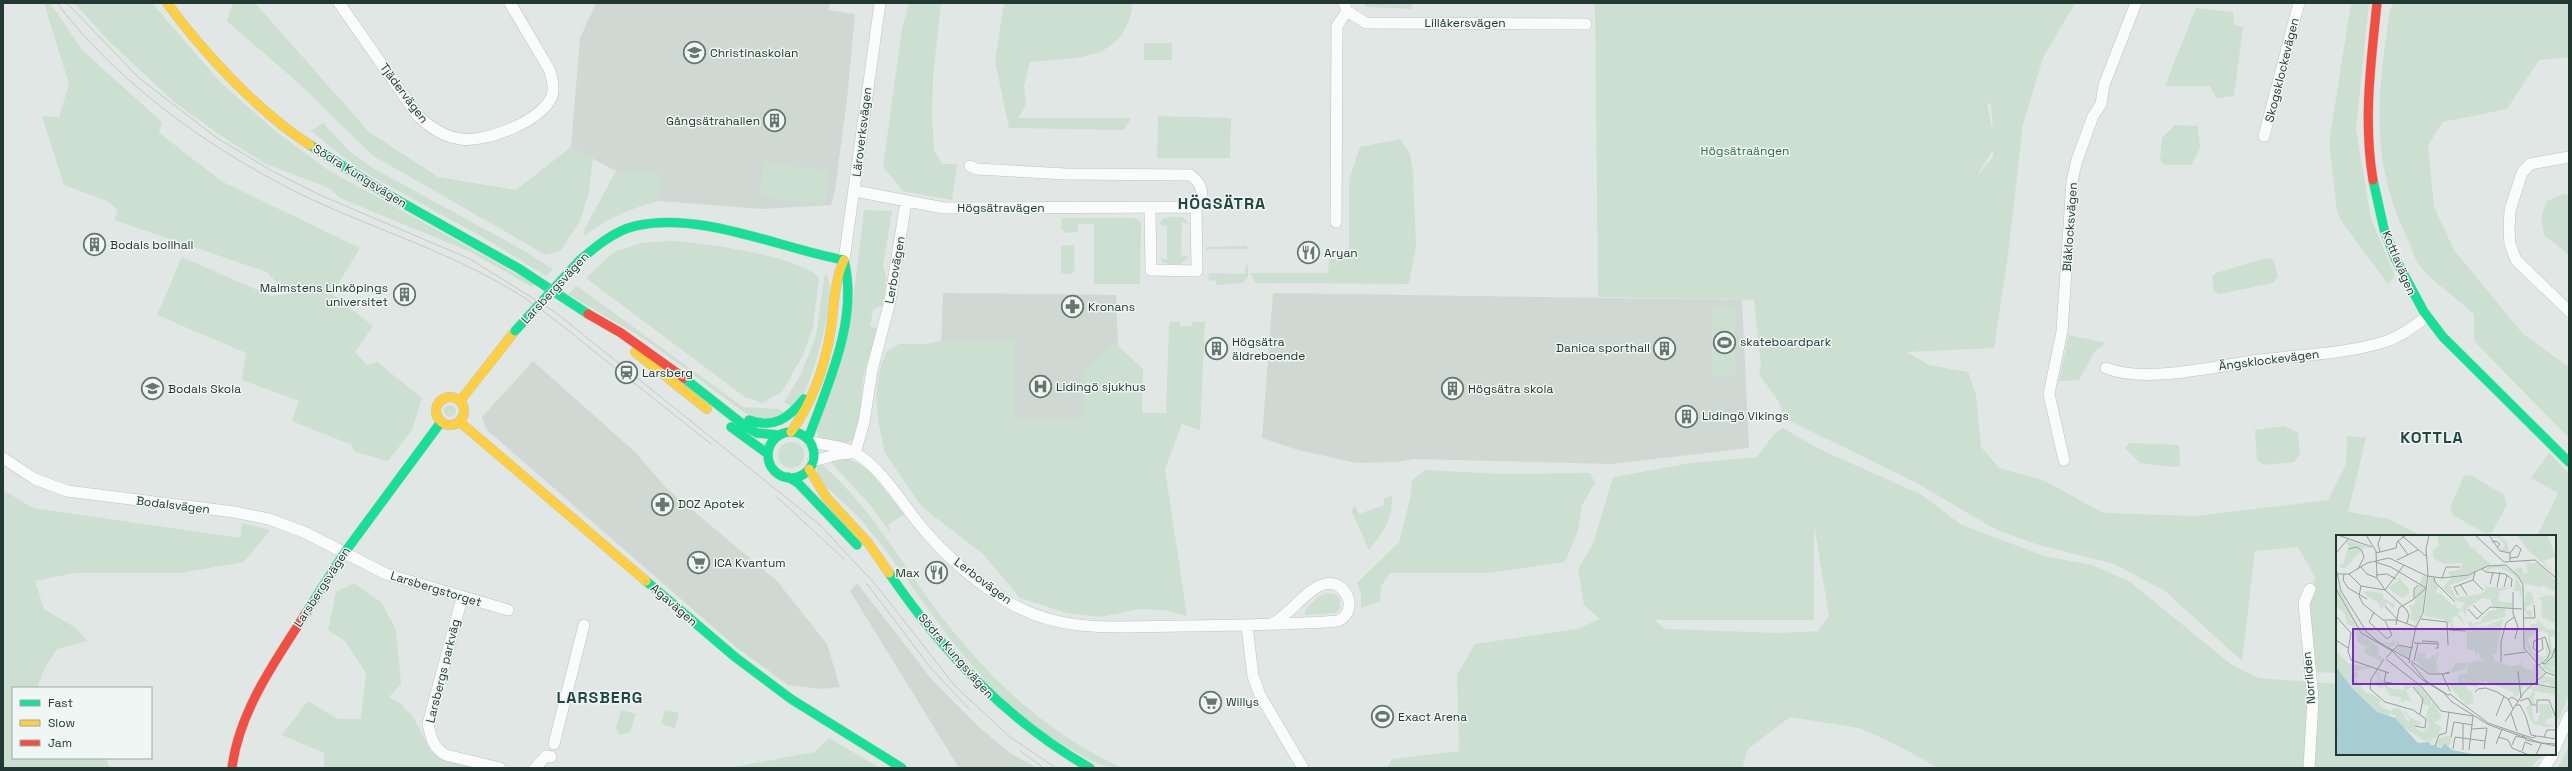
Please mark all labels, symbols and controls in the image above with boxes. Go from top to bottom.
street label: Lillåkersvägen [1424,15,1506,31]
street label: Skogsklockevägen [2261,16,2303,124]
school or university icon: Christinaskolan [682,40,708,66]
place label: Christinaskolan [710,45,798,61]
street label: Tjädervägen [376,60,432,126]
street label: Läroverksvägen [849,86,875,178]
building icon: Gångsätrahallen [762,108,788,134]
place label: Gångsätrahallen [666,113,760,129]
street label: Södra Kungsvägen [310,141,410,211]
park label: Högsätraängen [1701,143,1789,159]
street label: Blåklocksvägen [2059,182,2081,272]
district label: HÖGSÄTRA [1178,193,1266,214]
street label: Högsätravägen [957,200,1045,216]
street label: Kottlavägen [2378,228,2420,298]
building icon: Bodals bollhall [81,232,107,258]
street label: Lerbovägen [881,235,909,305]
place label: Bodals bollhall [110,237,194,253]
restaurant icon: Aryan [1296,240,1322,266]
place label: Aryan [1324,245,1358,261]
street label: Larsbergsvägen [518,249,592,327]
place label: Malmstens Linköpings universitet [260,280,388,310]
building icon: Malmstens Linköpings universitet [391,282,417,308]
pharmacy icon: Kronans [1060,294,1086,320]
place label: Kronans [1088,299,1135,315]
sports icon: skateboardpark [1711,329,1737,355]
place label: Högsätra äldreboende [1232,334,1305,364]
place label: skateboardpark [1740,334,1832,350]
building icon: Danica sporthall [1652,335,1678,361]
building icon: Högsätra äldreboende [1204,336,1230,362]
place label: Danica sporthall [1556,340,1650,356]
street label: Ängsklockevägen [2218,346,2320,374]
station icon: Larsberg [614,360,640,386]
place label: Larsberg [642,365,693,381]
hospital icon: Lidingö sjukhus [1027,374,1053,400]
school or university icon: Bodals Skola [140,376,166,402]
building icon: Högsätra skola [1440,376,1466,402]
place label: Lidingö sjukhus [1056,379,1146,395]
place label: Bodals Skola [168,381,241,397]
place label: Högsätra skola [1468,381,1553,397]
building icon: Lidingö Vikings [1673,403,1699,429]
place label: Lidingö Vikings [1702,408,1789,424]
district label: KOTTLA [2400,427,2464,448]
pharmacy icon: DOZ Apotek [649,491,675,517]
street label: Bodalsvägen [135,493,211,517]
place label: DOZ Apotek [678,496,746,512]
inset map [2336,535,2556,755]
street label: Larsbergsvägen [290,544,354,630]
supermarket icon: ICA Kvantum [685,550,711,576]
street label: Lerbovägen [951,554,1015,608]
place label: ICA Kvantum [714,555,786,571]
restaurant icon: Max [923,560,949,586]
place label: Max [896,565,920,581]
street label: Larsbergstorget [389,568,483,610]
street label: Agavägen [647,580,701,630]
street label: Södra Kungsvägen [915,610,997,702]
street label: Larsbergs parkväg [422,617,464,725]
street label: Norrliden [2299,651,2319,705]
legend [12,687,152,759]
district label: LARSBERG [557,687,643,708]
supermarket icon: Willys [1197,689,1223,715]
place label: Willys [1226,694,1259,710]
text: Fast [48,695,73,711]
sports icon: Exact Arena [1369,704,1395,730]
place label: Exact Arena [1398,709,1467,725]
text: Slow [48,715,75,731]
text: Jam [48,735,72,751]

